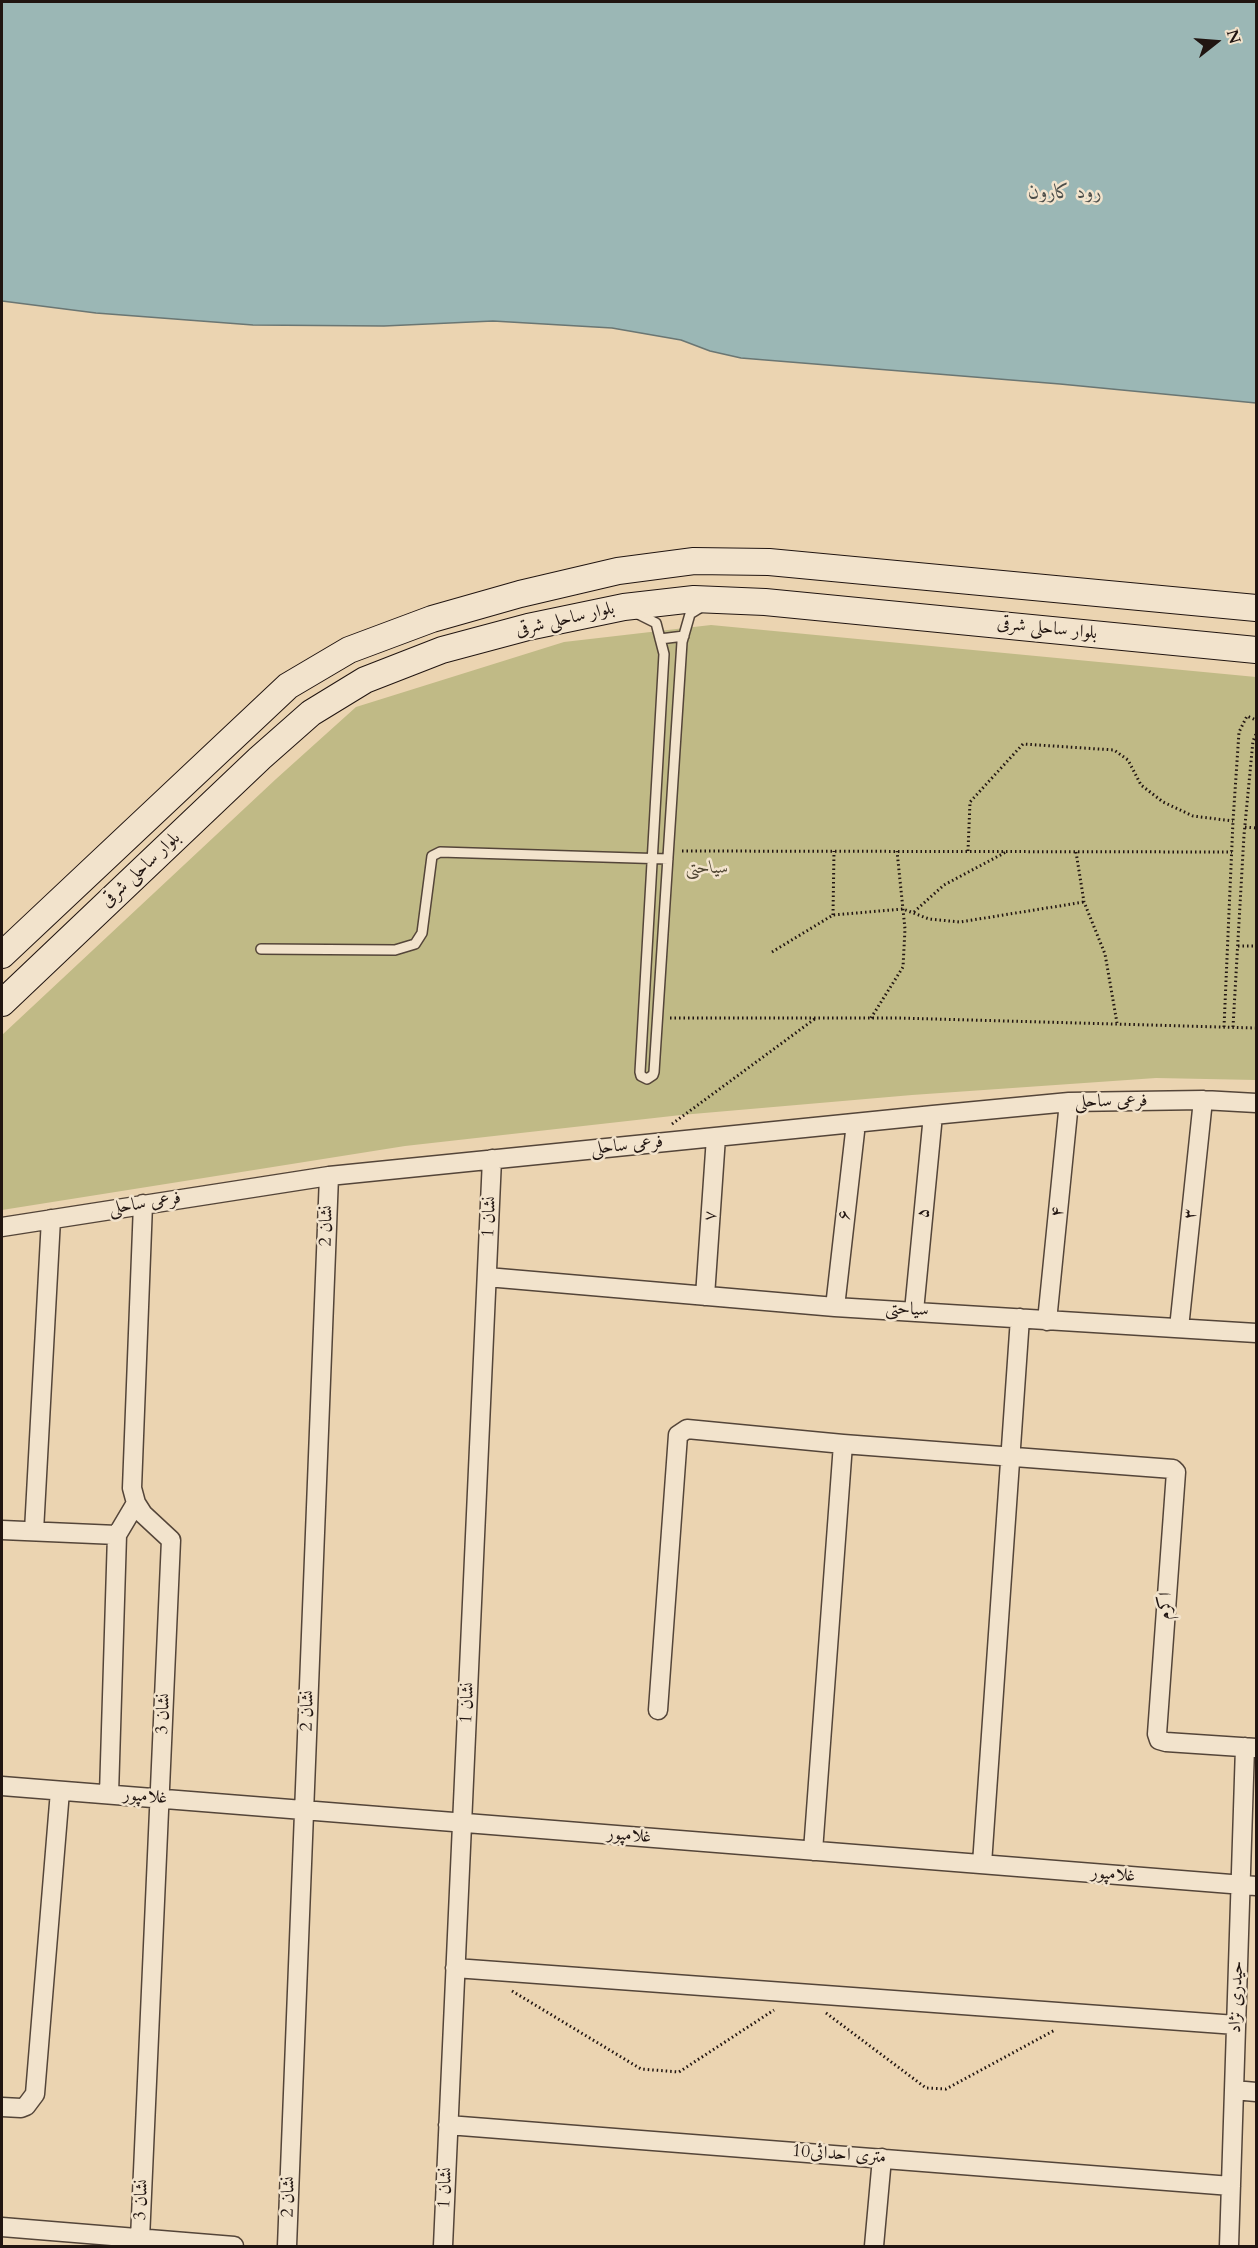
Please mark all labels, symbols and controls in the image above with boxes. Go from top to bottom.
north arrow [1186,12,1246,72]
text: N [1221,27,1246,47]
water label: رود کارون [1028,181,1102,205]
street label: بلوار ساحلی شرقی [514,598,616,642]
street label: بلوار ساحلی شرقی [996,613,1098,645]
street label: بلوار ساحلی شرقی [97,828,185,912]
park label: سیاحتی [685,858,729,880]
street label: فرعی ساحلی [1074,1091,1148,1113]
street label: فرعی ساحلی [590,1131,664,1161]
street label: فرعی ساحلی [107,1188,183,1220]
street label: نشان 1 [478,1196,502,1238]
street label: نشان 2 [315,1205,339,1247]
street label: ۴ [1047,1206,1069,1218]
street label: ۵ [913,1207,935,1219]
street label: ۳ [1180,1208,1202,1220]
street label: ۶ [834,1209,856,1221]
street label: ۷ [700,1210,722,1222]
street label: سیاحتی [885,1298,929,1322]
street label: اکرم [1154,1592,1178,1620]
street label: نشان 1 [456,1682,480,1724]
street label: نشان 2 [296,1690,320,1732]
street label: نشان 3 [152,1693,176,1735]
street label: غلامپور [122,1784,168,1810]
street label: غلامپور [606,1823,652,1849]
street label: غلامپور [1090,1862,1136,1888]
street label: حیدری نژاد [1225,1961,1249,2033]
street label: 10متری احداثی [791,2141,887,2169]
street label: نشان 1 [434,2167,458,2209]
street label: نشان 2 [277,2176,301,2218]
street label: نشان 3 [130,2179,154,2221]

